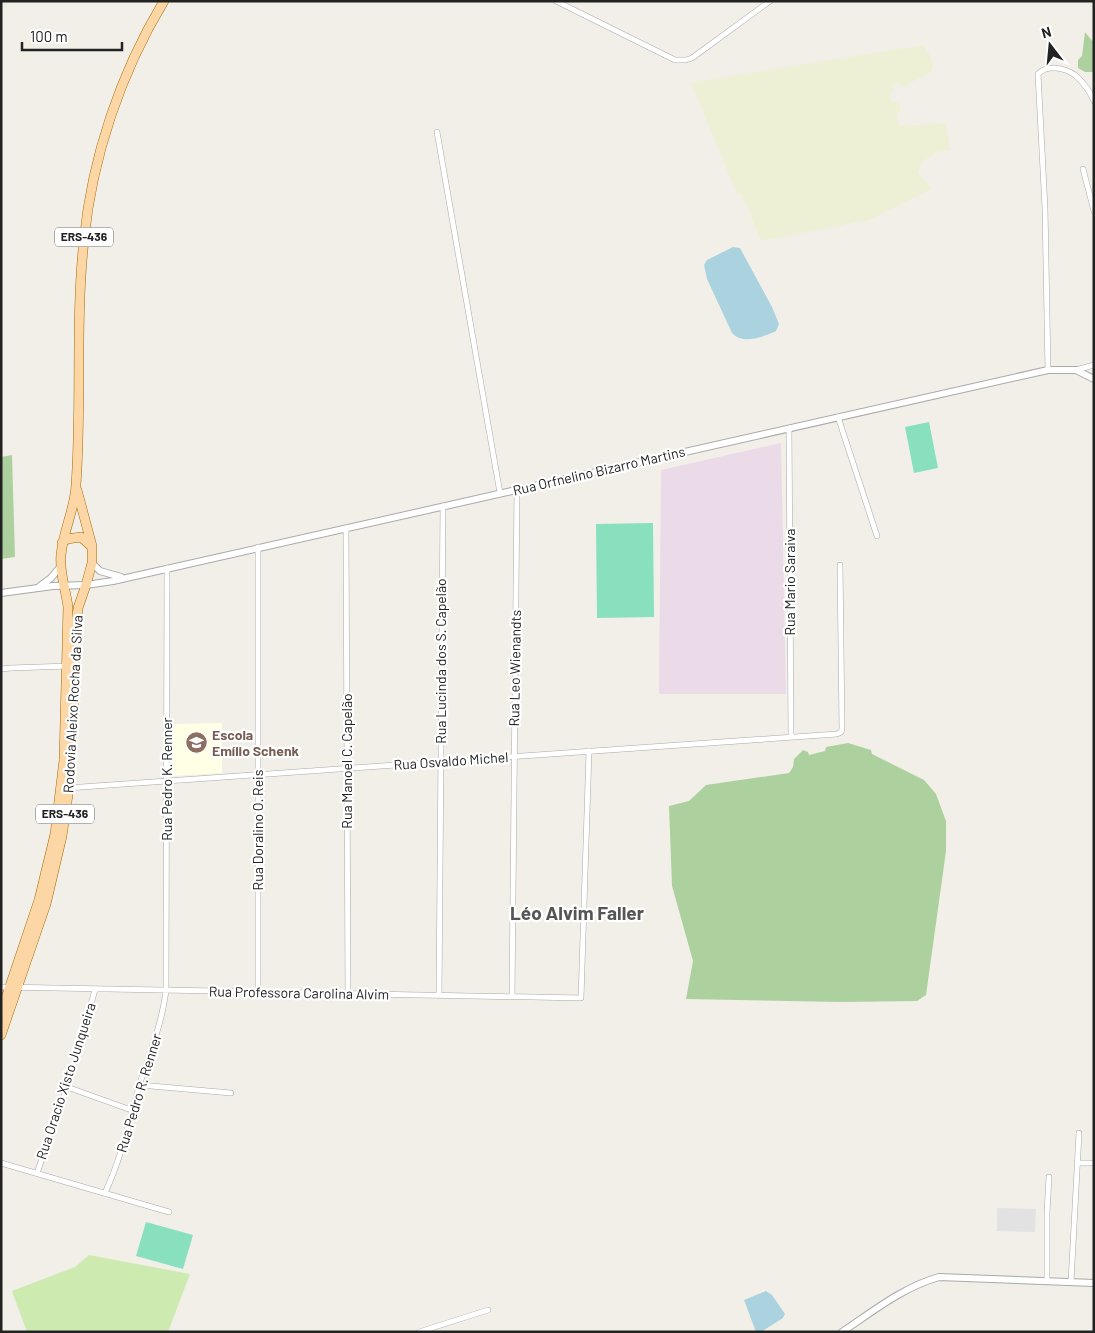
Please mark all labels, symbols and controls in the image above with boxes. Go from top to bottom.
scale bar [22,20,122,52]
north arrow [1025,20,1075,70]
text: N [1039,23,1053,41]
text: 100 m [30,27,68,45]
road number: ERS-436 [55,228,113,246]
street label: Rua Orfnelino Bizarro Martins [511,442,687,499]
street label: Rua Mario Saraiva [781,528,798,636]
street label: Rua Lucinda dos S. Capelão [432,578,449,744]
street label: Rua Leo Wienandts [505,609,524,727]
street label: Rodovia Aleixo Rocha da Silva [59,615,86,793]
street label: Rua Manoel C. Capelão [338,693,355,829]
street label: Rua Pedro K. Renner [158,717,175,841]
place label: Escola Emílio Schenk [212,726,300,759]
school or university icon: Escola Emílio Schenk [184,731,208,755]
street label: Rua Osvaldo Michel [393,748,509,773]
street label: Rua Doralino O. Reis [249,769,266,890]
road number: ERS-436 [36,804,94,824]
district label: Léo Alvim Faller [510,901,645,924]
street label: Rua Professora Carolina Alvim [209,982,389,1003]
street label: Rua Oracio Xisto Junqueira [32,1000,99,1161]
street label: Rua Pedro R. Renner [112,1031,165,1154]

